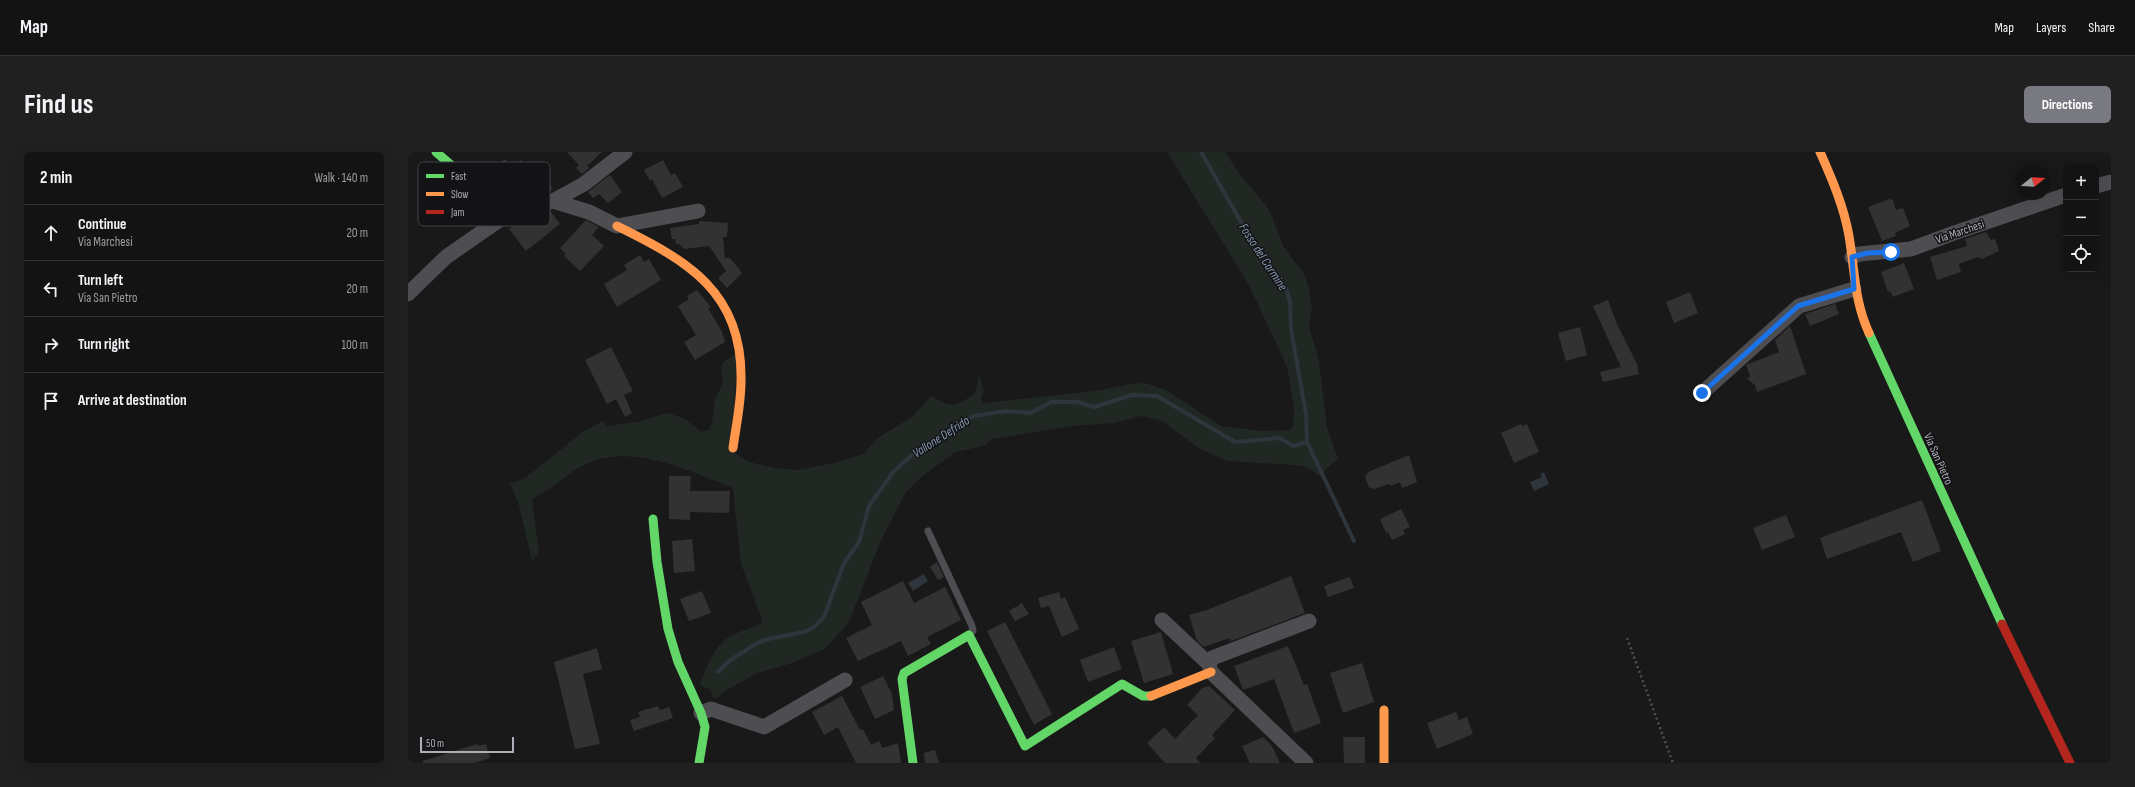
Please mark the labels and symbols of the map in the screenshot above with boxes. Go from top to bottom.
legend [418,162,550,226]
north arrow [2015,164,2051,200]
text: Fast [451,170,467,183]
text: Slow [451,188,468,201]
text: Jam [450,206,465,219]
street label: Via Marchesi [1934,217,1986,247]
water label: Fosso del Carmine [1235,220,1291,294]
route start [1882,243,1900,261]
route end [1693,384,1711,402]
water label: Vallone Defrido [909,412,973,461]
street label: Via San Pietro [1920,431,1956,487]
scale bar [420,735,514,754]

